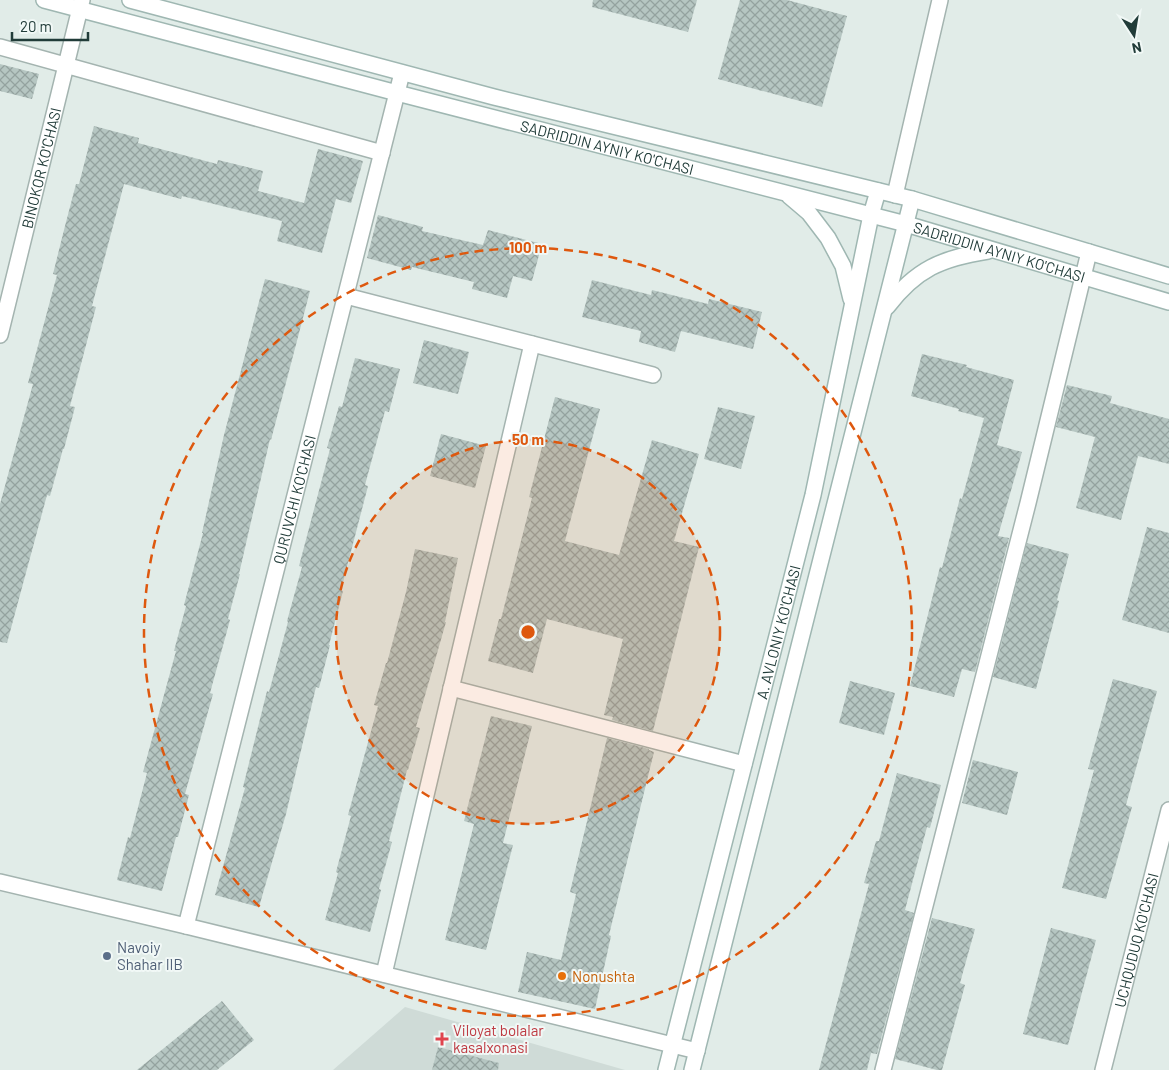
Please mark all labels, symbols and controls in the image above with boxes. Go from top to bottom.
scale bar [12,10,89,42]
north arrow [1109,10,1159,60]
text: 20 m [20,17,52,35]
text: N [1130,39,1143,57]
street label: BINOKOR KO'CHASI [17,106,64,230]
street label: SADRIDDIN AYNIY KO'CHASI [519,116,696,178]
street label: SADRIDDIN AYNIY KO'CHASI [911,218,1087,286]
text: 100 m [509,238,547,256]
text: 50 m [512,430,544,448]
street label: QURUVCHI KO'CHASI [269,433,319,566]
street label: A. AVLONIY KO'CHASI [752,563,804,701]
centre of rings [519,623,537,641]
street label: UCHQUDUQ KO'CHASI [1110,871,1162,1009]
place label: Navoiy Shahar IIB [117,938,183,973]
marker: Navoiy Shahar IIB [101,950,113,962]
place label: Nonushta [572,967,635,985]
marker: Nonushta [556,970,568,982]
place label: Viloyat bolalar kasalxonasi [453,1021,544,1056]
marker: Viloyat bolalar kasalxonasi [435,1032,449,1046]

